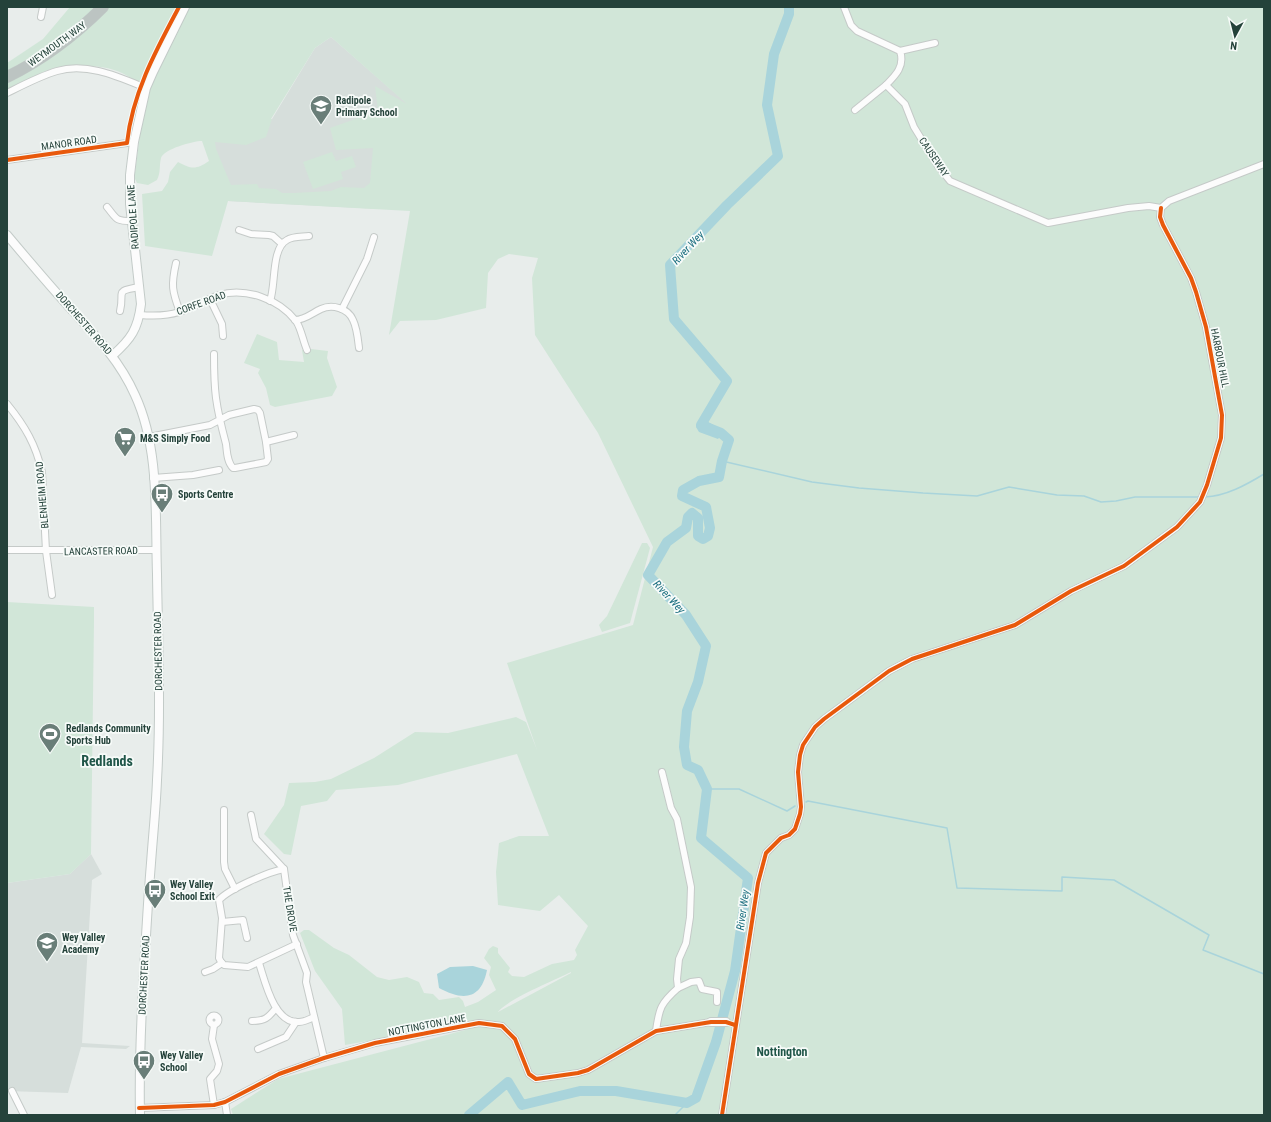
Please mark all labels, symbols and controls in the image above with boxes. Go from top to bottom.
north arrow [1215,16,1255,56]
street label: WEYMOUTH WAY [26,19,89,69]
text: N [1229,39,1238,52]
school or university icon: Radipole Primary School [308,93,334,126]
place label: Radipole Primary School [336,95,397,118]
street label: MANOR ROAD [41,134,98,152]
street label: CAUSEWAY [917,135,952,179]
street label: RADIPOLE LANE [125,184,141,250]
water label: River Wey [669,228,707,267]
street label: DORCHESTER ROAD [54,289,114,357]
street label: CORFE ROAD [175,289,227,317]
street label: HARBOUR HILL [1209,327,1231,389]
supermarket icon: M&S Simply Food [112,425,138,458]
place label: M&S Simply Food [140,433,210,444]
street label: BLENHEIM ROAD [34,461,50,529]
bus stop icon: Sports Centre [149,481,175,514]
place label: Sports Centre [178,489,233,500]
street label: LANCASTER ROAD [64,545,138,557]
water label: River Wey [650,578,688,617]
street label: DORCHESTER ROAD [152,611,164,691]
sports icon: Redlands Community Sports Hub [37,721,63,754]
place label: Redlands Community Sports Hub [66,723,151,746]
district label: Redlands [81,753,133,769]
bus stop icon: Wey Valley School Exit [142,877,168,910]
place label: Wey Valley School Exit [170,879,215,902]
street label: THE DROVE [281,885,299,933]
water label: River Wey [734,888,752,931]
school or university icon: Wey Valley Academy [34,930,60,963]
place label: Wey Valley Academy [62,932,106,955]
street label: DORCHESTER ROAD [136,935,152,1015]
street label: NOTTINGTON LANE [387,1012,467,1038]
district label: Nottington [756,1045,808,1059]
bus stop icon: Wey Valley School [131,1048,157,1081]
place label: Wey Valley School [160,1050,204,1073]

